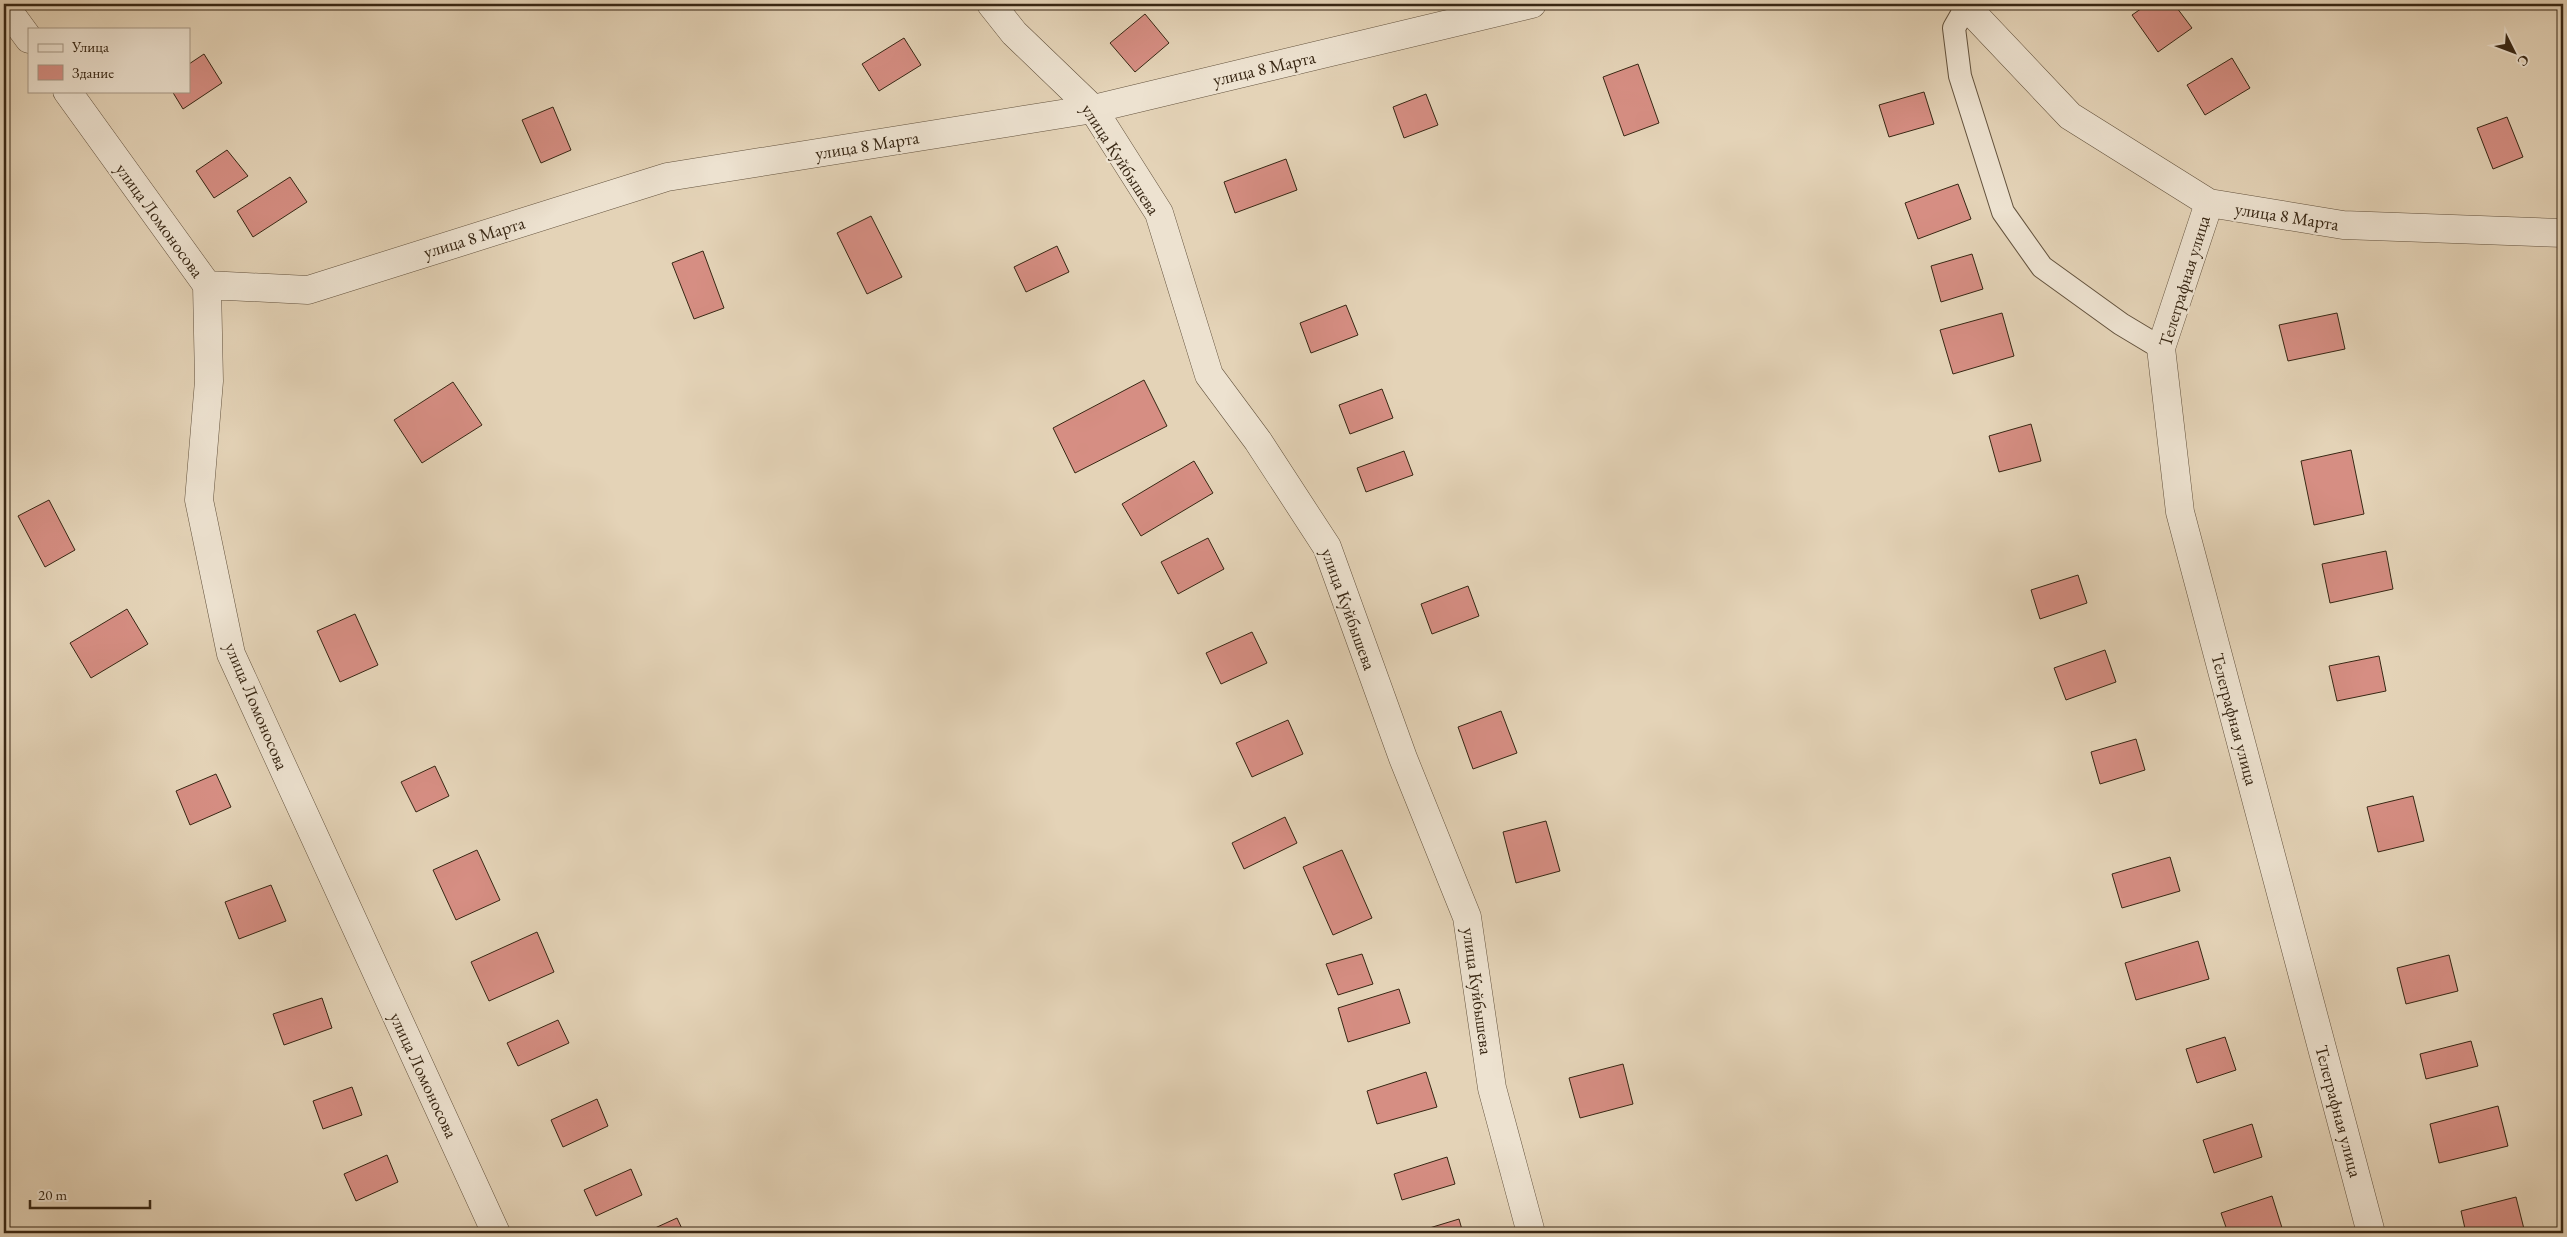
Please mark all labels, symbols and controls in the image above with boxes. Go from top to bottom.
legend [28,28,190,92]
north arrow [2490,28,2540,78]
text: Улица [71,37,109,56]
street label: улица 8 Марта [1210,45,1318,91]
text: С [2514,51,2534,70]
text: Здание [72,63,114,82]
street label: улица Куйбышева [1076,99,1166,220]
street label: улица 8 Марта [813,125,921,165]
street label: улица Ломоносова [111,158,210,283]
street label: улица 8 Марта [2233,196,2341,236]
street label: улица 8 Марта [421,210,528,263]
street label: Телеграфная улица [2153,212,2215,349]
street label: улица Куйбышева [1316,545,1382,674]
street label: улица Ломоносова [220,639,295,774]
street label: Телеграфная улица [2206,650,2264,789]
street label: улица Куйбышева [1458,926,1498,1057]
street label: улица Ломоносова [385,1008,464,1142]
street label: Телеграфная улица [2310,1042,2368,1181]
scale bar [30,1177,150,1209]
text: 20 m [38,1185,67,1204]

